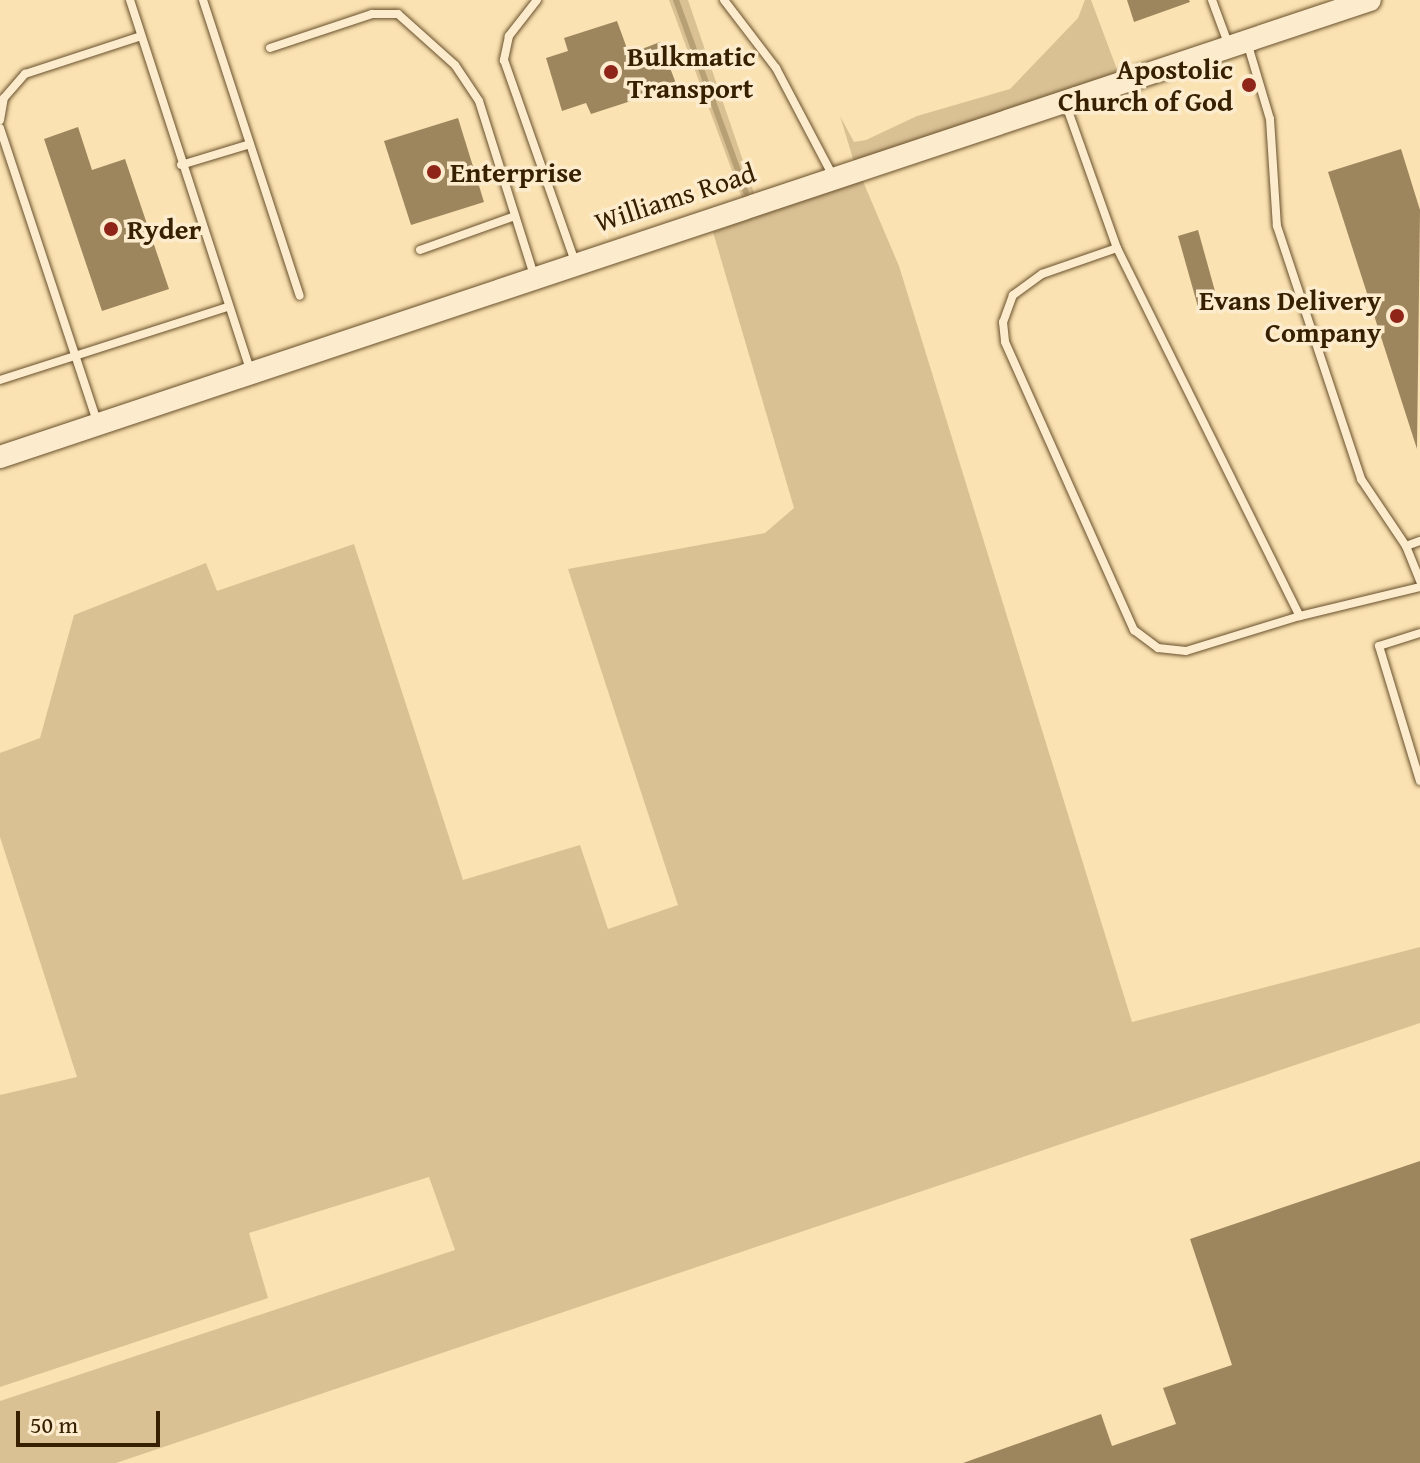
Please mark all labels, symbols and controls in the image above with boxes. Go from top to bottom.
place label: Bulkmatic Transport [627,39,756,105]
place label: Apostolic Church of God [1058,52,1233,118]
marker: Bulkmatic Transport [602,63,620,81]
marker: Apostolic Church of God [1240,76,1258,94]
place label: Enterprise [450,155,582,189]
street label: Williams Road [590,155,760,239]
marker: Enterprise [425,163,443,181]
place label: Ryder [127,212,201,246]
marker: Ryder [102,220,120,238]
place label: Evans Delivery Company [1199,283,1381,349]
marker: Evans Delivery Company [1388,307,1406,325]
scale bar [20,1395,164,1445]
text: 50 m [30,1407,78,1442]

